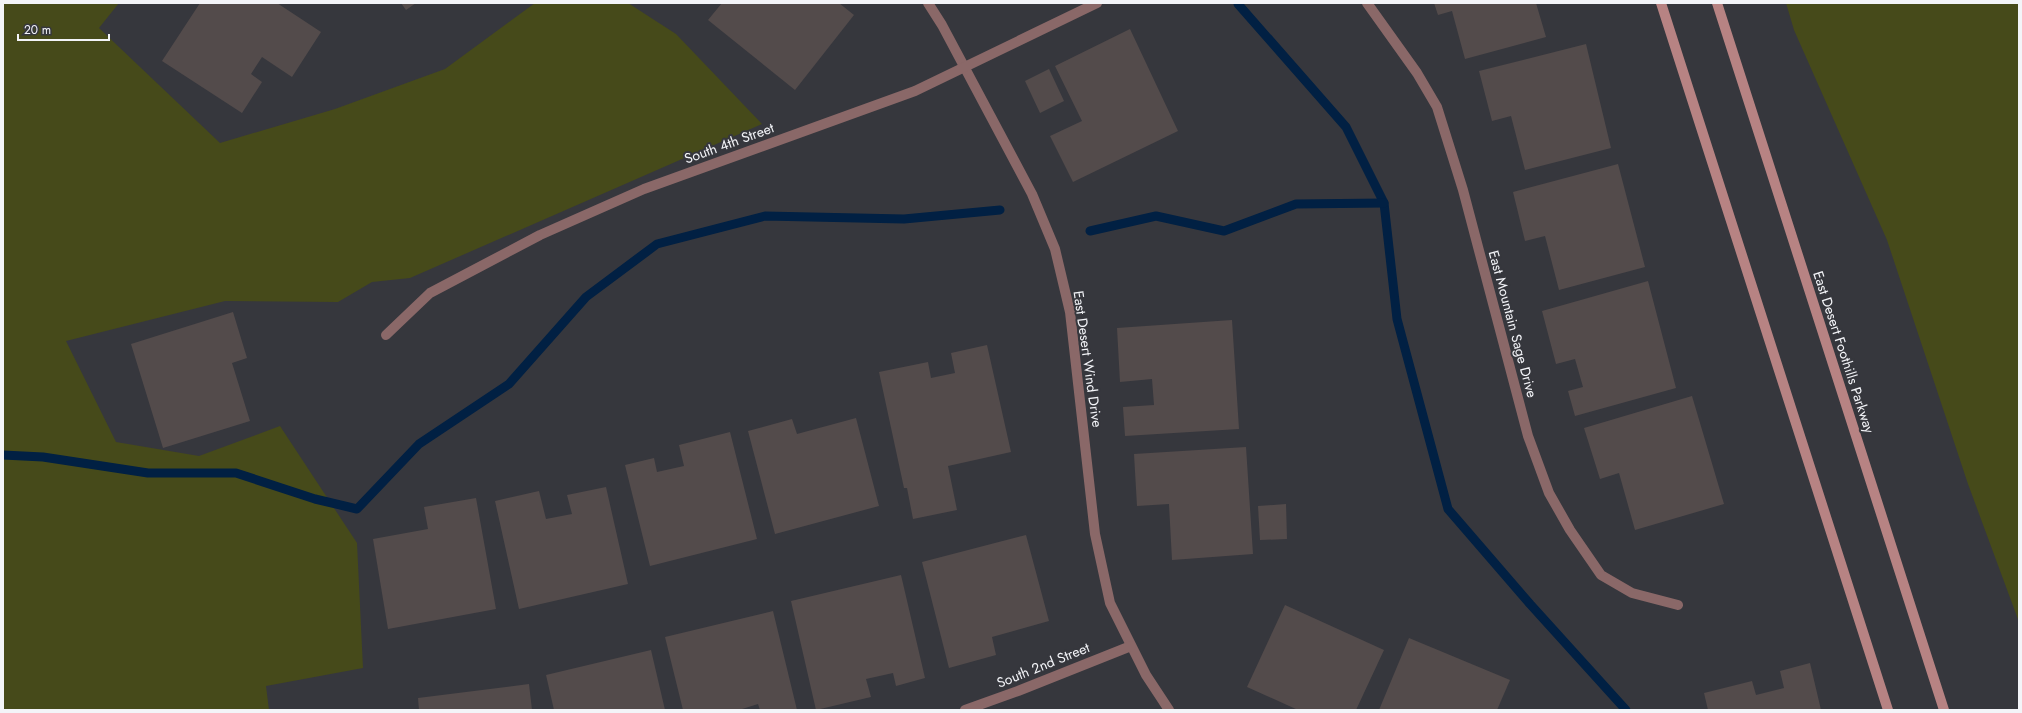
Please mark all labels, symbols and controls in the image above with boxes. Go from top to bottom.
scale bar [18,16,109,42]
text: 20 m [24,21,51,39]
street label: South 4th Street [681,117,777,168]
street label: East Mountain Sage Drive [1484,248,1542,400]
street label: East Desert Foothills Parkway [1808,268,1880,437]
street label: East Desert Wind Drive [1069,289,1107,429]
street label: South 2nd Street [994,637,1093,693]

